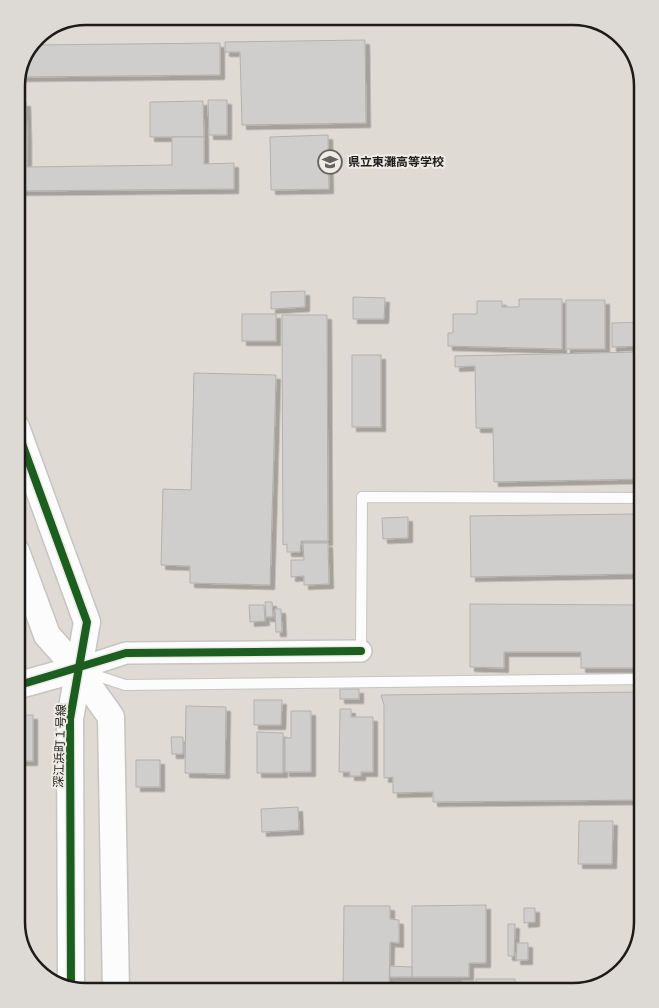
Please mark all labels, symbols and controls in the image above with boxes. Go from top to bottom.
school or university icon: 県立東灘高等学校 [317,149,343,175]
place label: 県立東灘高等学校 [348,154,444,169]
street label: 深江浜町１号線 [51,704,68,788]

